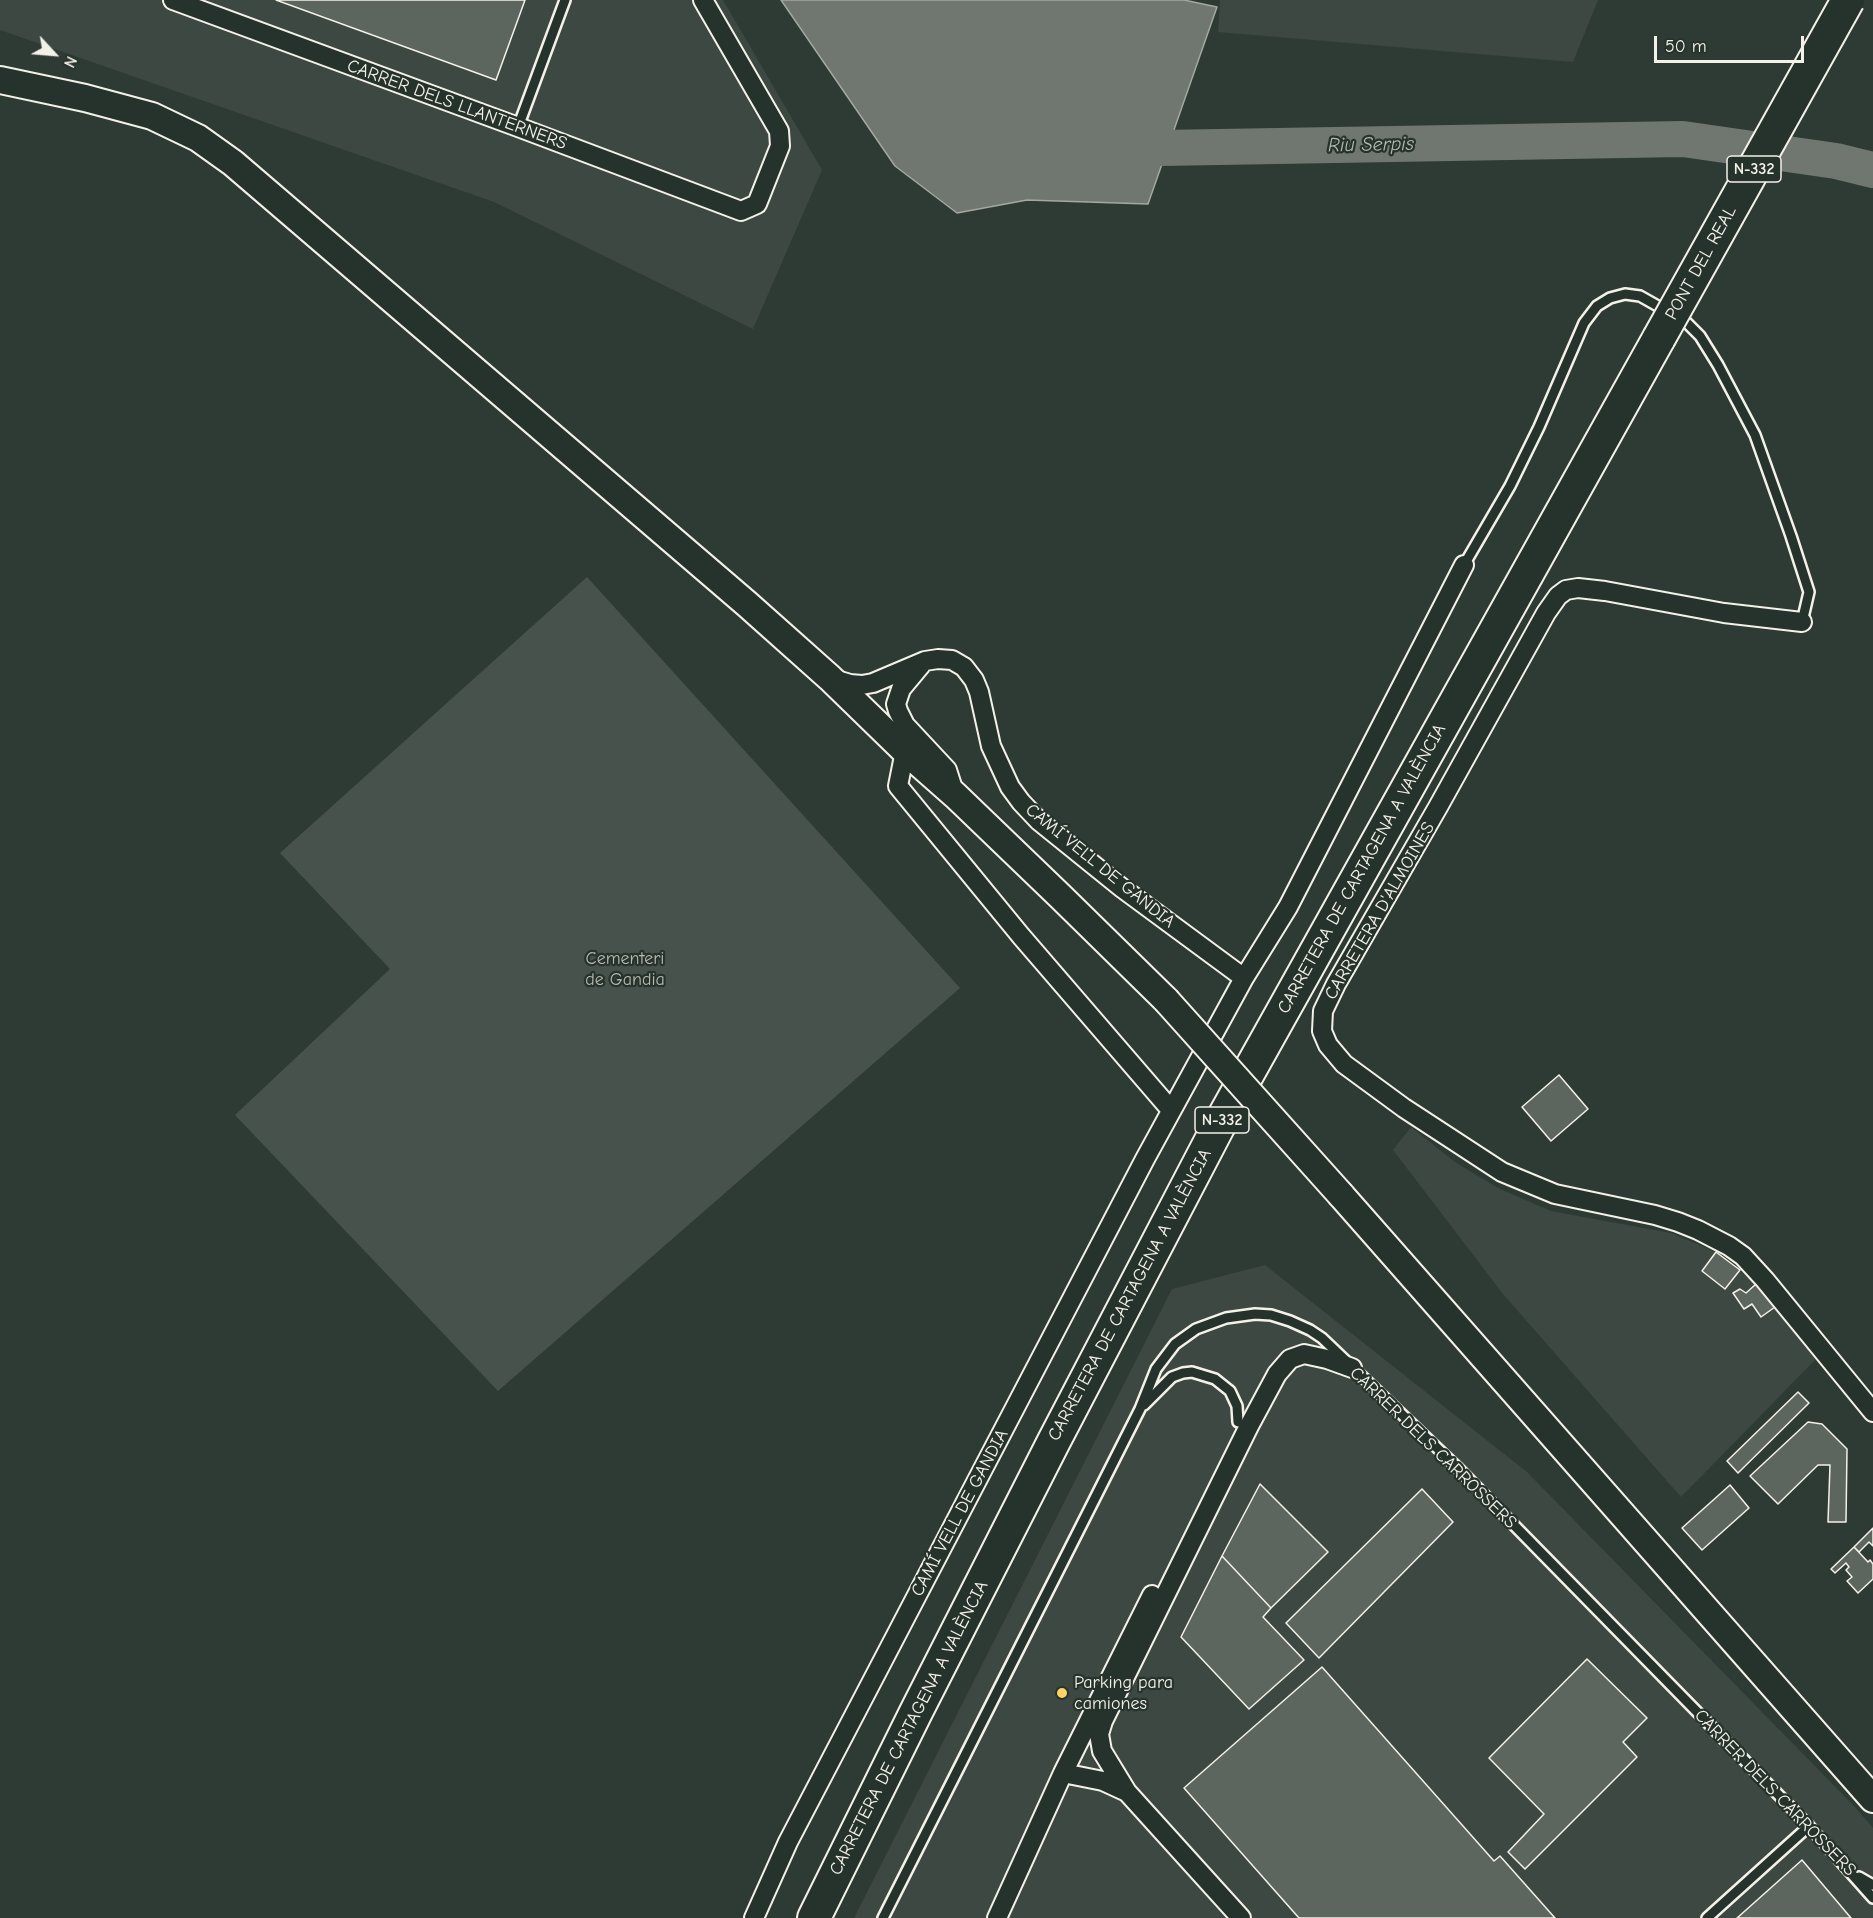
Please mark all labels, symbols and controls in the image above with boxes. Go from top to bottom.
north arrow [24,24,84,84]
scale bar [1657,24,1807,62]
text: 50 m [1665,36,1707,57]
text: N [60,53,81,71]
street label: CARRER DELS LLANTERNERS [344,55,570,155]
water label: Riu Serpis [1328,132,1414,158]
road number: N-332 [1727,156,1781,182]
street label: PONT DEL REAL [1661,202,1741,324]
street label: CARRETERA DE CARTAGENA A VALÈNCIA [1273,720,1451,1018]
street label: CAMÍ VELL DE GANDIA [1021,799,1179,933]
street label: CARRETERA D'ALMOINES [1320,818,1440,1004]
park label: Cementeri de Gandia [585,948,665,990]
road number: N-332 [1195,1107,1249,1133]
street label: CARRETERA DE CARTAGENA A VALÈNCIA [1044,1145,1216,1445]
street label: CARRER DELS CARROSSERS [1345,1363,1521,1533]
street label: CAMÍ VELL DE GANDIA [907,1426,1013,1600]
street label: CARRETERA DE CARTAGENA A VALÈNCIA [825,1577,993,1879]
place label: Parking para camiones [1074,1672,1173,1714]
marker: Parking para camiones [1055,1686,1069,1700]
street label: CARRER DELS CARROSSERS [1690,1705,1860,1881]

